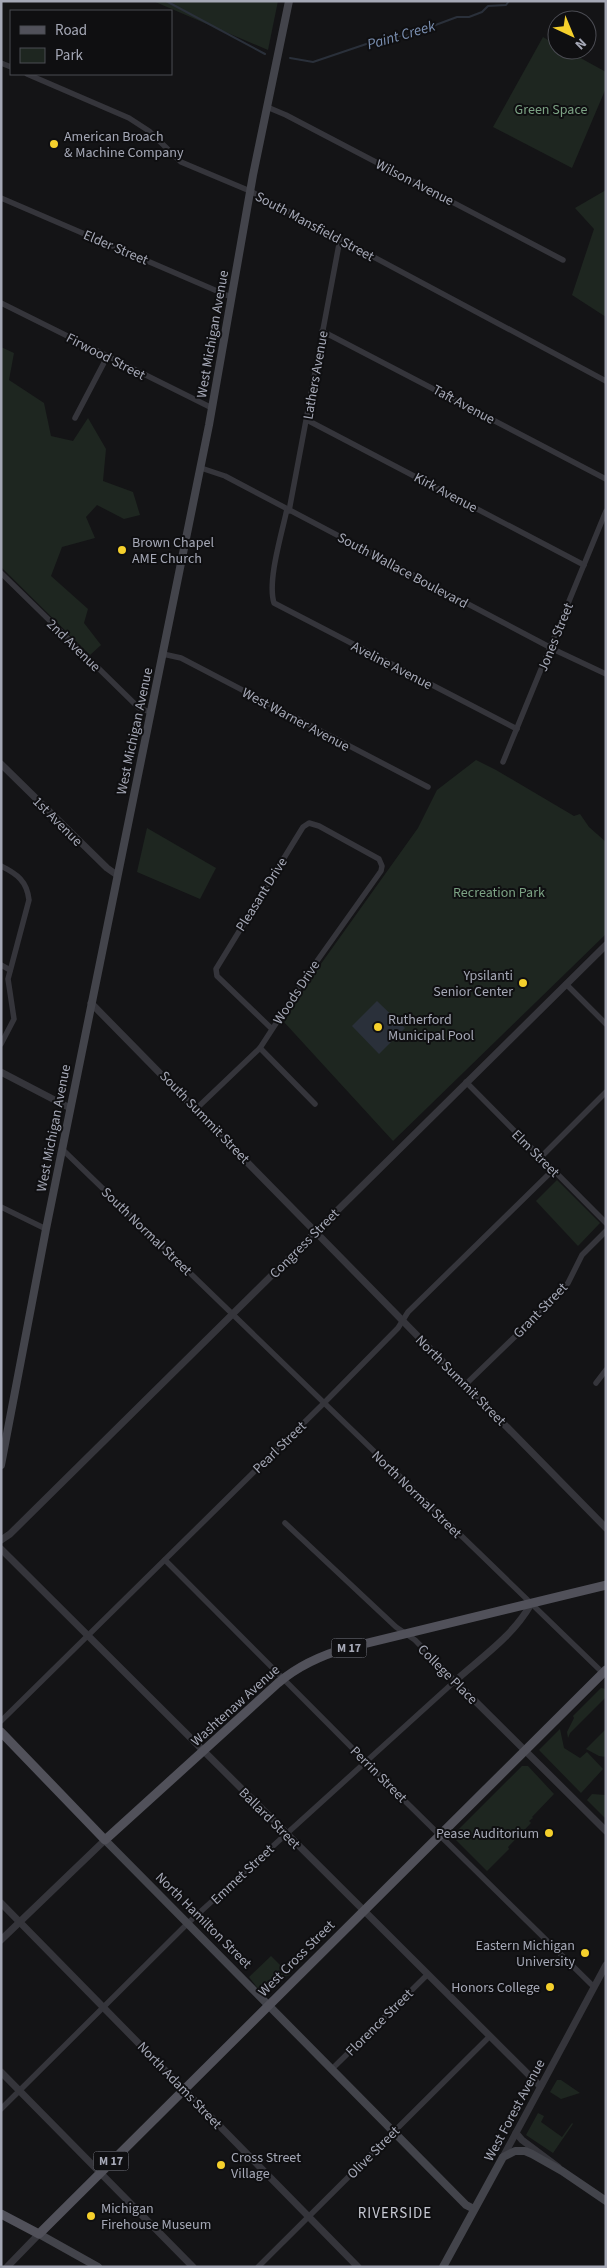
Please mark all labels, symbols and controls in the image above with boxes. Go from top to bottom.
legend [10,10,172,75]
north arrow [547,10,597,60]
water label: Paint Creek [365,15,439,55]
text: Road [55,20,87,41]
text: N [570,33,591,54]
text: Park [55,45,84,66]
park label: Green Space [515,100,587,120]
place label: American Broach & Machine Company [64,127,184,163]
marker: American Broach & Machine Company [48,138,60,150]
street label: Wilson Avenue [372,155,457,211]
street label: South Mansfield Street [251,187,378,267]
street label: Elder Street [80,225,151,271]
street label: West Michigan Avenue [192,269,234,400]
street label: Firwood Street [63,328,149,386]
street label: Lathers Avenue [298,329,334,421]
street label: Taft Avenue [429,380,498,430]
street label: Kirk Avenue [410,468,481,518]
street label: South Wallace Boulevard [334,528,471,614]
place label: Brown Chapel AME Church [132,533,214,569]
marker: Brown Chapel AME Church [116,544,128,556]
street label: Jones Street [533,600,579,675]
street label: 2nd Avenue [42,615,105,677]
street label: Aveline Avenue [348,637,436,695]
street label: West Michigan Avenue [112,666,158,797]
street label: West Warner Avenue [238,683,353,757]
street label: 1st Avenue [28,792,87,851]
street label: Pleasant Drive [231,854,293,935]
park label: Recreation Park [453,883,545,903]
street label: Woods Drive [269,956,325,1029]
place label: Ypsilanti Senior Center [433,966,513,1002]
marker: Ypsilanti Senior Center [517,977,529,989]
place label: Rutherford Municipal Pool [388,1010,474,1046]
marker: Rutherford Municipal Pool [372,1021,384,1033]
street label: West Michigan Avenue [32,1063,76,1194]
street label: South Summit Street [155,1067,254,1169]
street label: Elm Street [507,1125,564,1182]
street label: South Normal Street [96,1183,196,1281]
street label: Congress Street [265,1204,344,1283]
street label: Grant Street [509,1278,573,1343]
street label: North Summit Street [410,1331,510,1431]
street label: Pearl Street [248,1417,311,1478]
street label: North Normal Street [367,1446,466,1543]
road number: M 17 [332,1639,366,1658]
street label: College Place [413,1640,482,1709]
street label: Washtenaw Avenue [187,1660,285,1751]
street label: Perrin Street [345,1742,411,1808]
street label: Ballard Street [234,1783,305,1854]
place label: Pease Auditorium [436,1824,539,1844]
marker: Pease Auditorium [543,1827,555,1839]
street label: Emmet Street [207,1840,279,1909]
street label: North Hamilton Street [151,1868,256,1974]
street label: West Cross Street [254,1916,340,2001]
place label: Eastern Michigan University [476,1936,575,1972]
marker: Eastern Michigan University [579,1947,591,1959]
place label: Honors College [451,1978,540,1998]
marker: Honors College [544,1981,556,1993]
street label: Florence Street [341,1984,418,2061]
street label: North Adams Street [132,2038,226,2134]
street label: West Forest Avenue [479,2056,550,2165]
street label: Olive Street [343,2122,405,2184]
place label: Cross Street Village [231,2148,301,2184]
road number: M 17 [94,2152,128,2170]
marker: Cross Street Village [215,2159,227,2171]
place label: Michigan Firehouse Museum [101,2199,211,2235]
district label: RIVERSIDE [358,2203,432,2224]
marker: Michigan Firehouse Museum [85,2210,97,2222]

